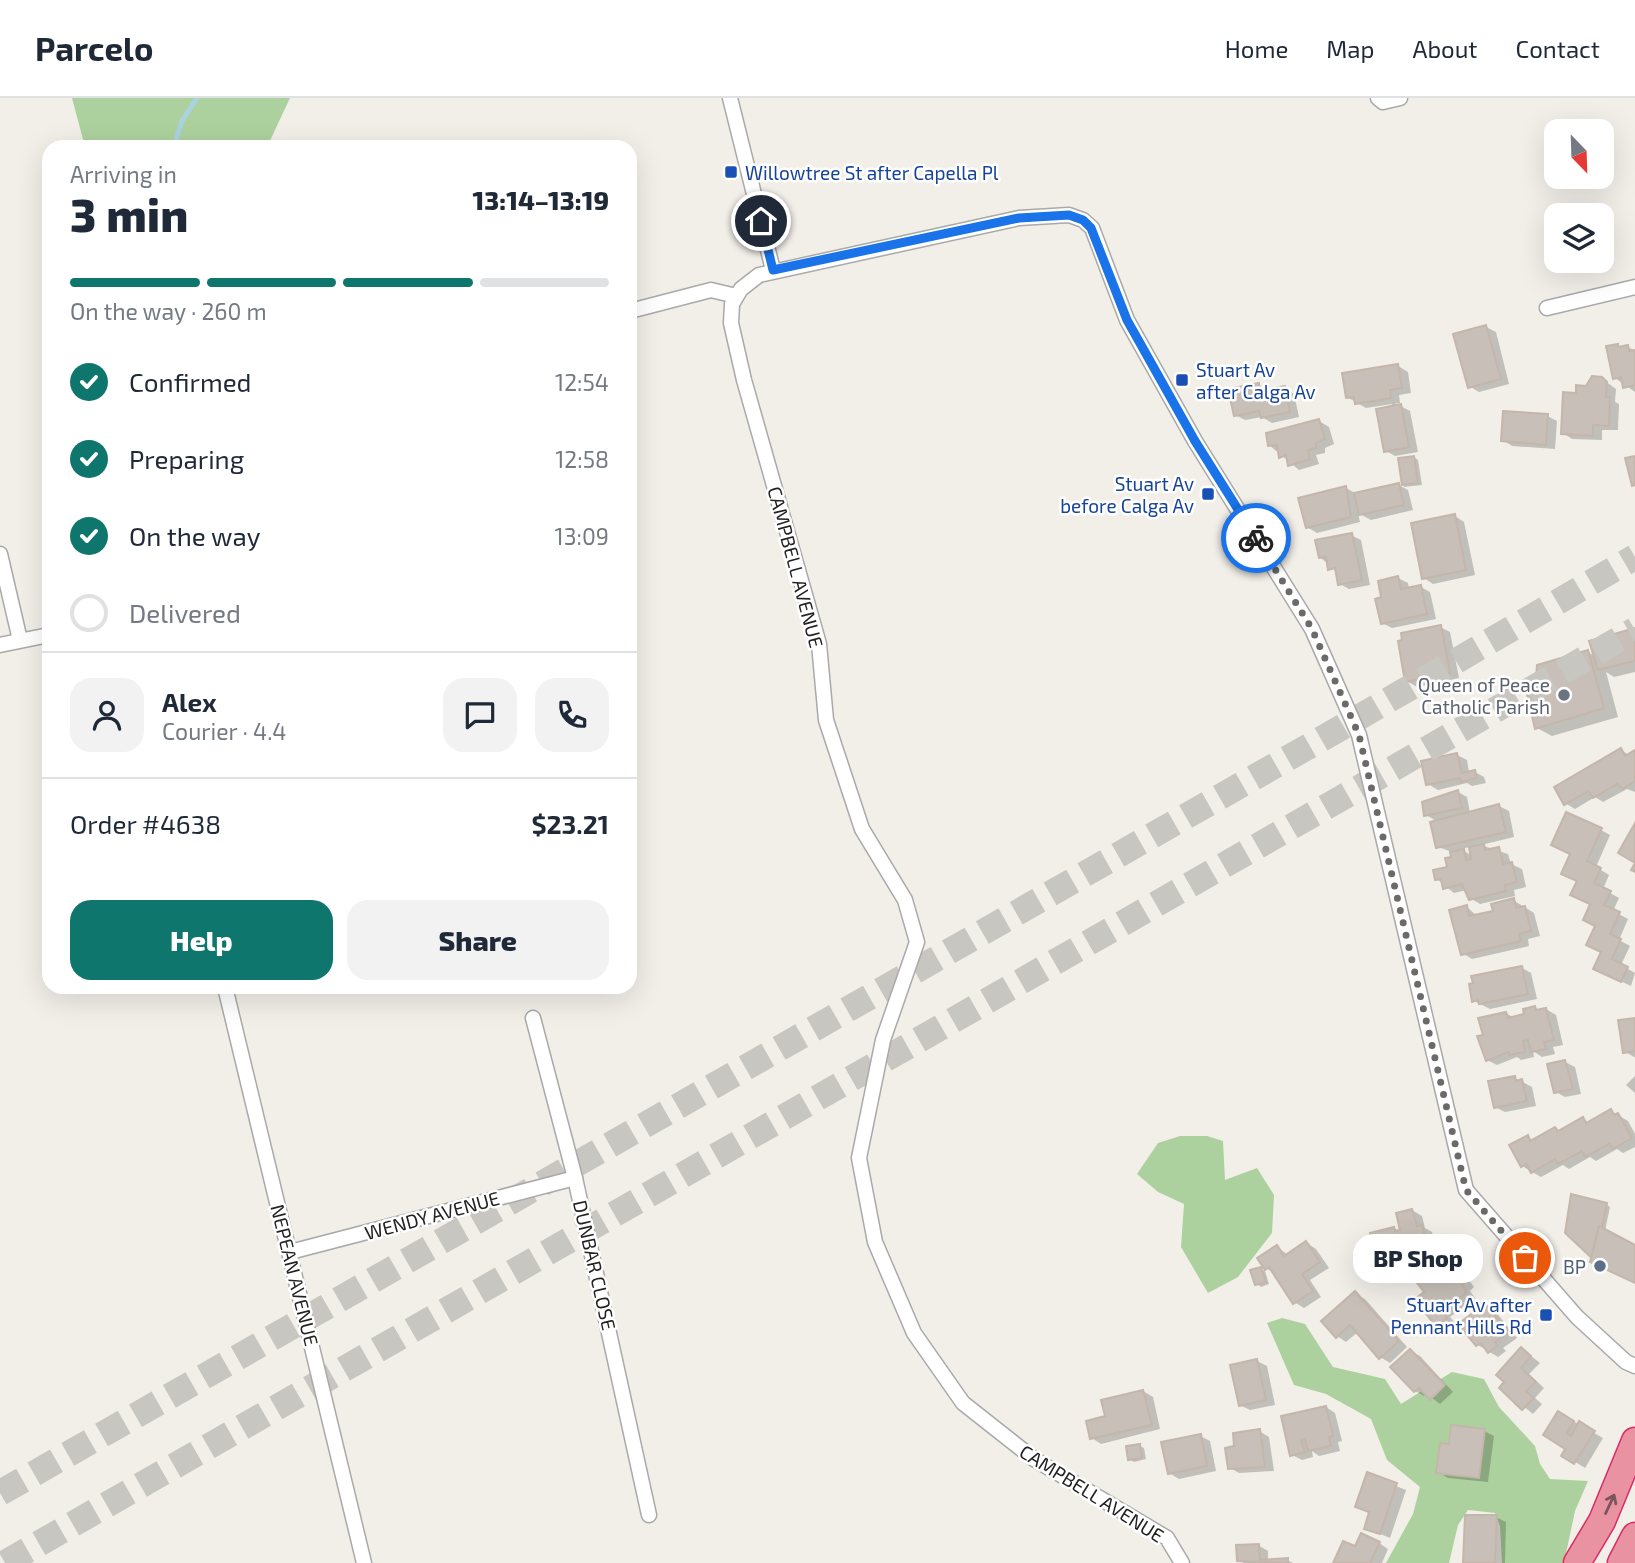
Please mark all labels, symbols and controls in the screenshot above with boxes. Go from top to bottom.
text: Parcelo [35,28,153,68]
text: Home [1225,34,1288,63]
text: Map [1326,34,1374,63]
text: About [1412,34,1478,63]
text: Contact [1516,34,1600,63]
north arrow [1544,119,1614,189]
map controls [1544,119,1614,273]
text: Arriving in [70,160,177,188]
place label: Willowtree St after Capella Pl [745,161,999,184]
marker: Willowtree St after Capella Pl [723,164,739,180]
text: 13:14–13:19 [473,184,609,215]
text: 3 min [70,186,188,241]
pin [731,191,791,251]
icon: home [742,202,780,240]
button: layers [1544,203,1614,273]
text: On the way · 260 m [70,297,267,325]
place label: Stuart Av after Calga Av [1196,358,1316,403]
icon: check [70,363,108,401]
text: Confirmed [129,366,252,397]
text: 12:54 [555,368,609,396]
marker: Stuart Av after Calga Av [1174,372,1190,388]
icon: check [70,440,108,478]
text: Preparing [129,443,244,474]
text: 12:58 [555,445,609,473]
place label: Stuart Av before Calga Av [1060,472,1194,517]
street label: CAMPBELL AVENUE [763,484,829,650]
marker: Stuart Av before Calga Av [1200,486,1216,502]
courier [1221,503,1291,573]
icon: check [70,517,108,555]
icon: bike [1237,519,1275,557]
text: On the way [129,520,260,551]
text: 13:09 [555,522,609,550]
text: Delivered [129,597,241,628]
place label: Queen of Peace Catholic Parish [1418,673,1550,718]
button: person [70,678,144,752]
button: chat [443,678,517,752]
button: phone [535,678,609,752]
text: Alex [162,686,217,717]
marker: Queen of Peace Catholic Parish [1556,687,1572,703]
text: Courier · 4.4 [162,717,286,745]
text: Order #4638 [70,808,221,839]
text: $23.21 [531,808,609,839]
button: Help [70,900,333,980]
button: Share [347,900,609,980]
street label: WENDY AVENUE [362,1186,502,1244]
street label: DUNBAR CLOSE [569,1198,621,1332]
street label: NEPEAN AVENUE [266,1202,324,1348]
pin [1495,1228,1555,1288]
callout: BP Shop [1354,1234,1483,1282]
icon: bag [1506,1239,1544,1277]
text: BP Shop [1373,1244,1463,1272]
place label: BP [1563,1255,1586,1278]
marker: BP [1592,1258,1608,1274]
place label: Stuart Av after Pennant Hills Rd [1390,1293,1532,1338]
marker: Stuart Av after Pennant Hills Rd [1538,1307,1554,1323]
street label: CAMPBELL AVENUE [1016,1439,1168,1547]
one-way arrow [1604,1494,1617,1515]

